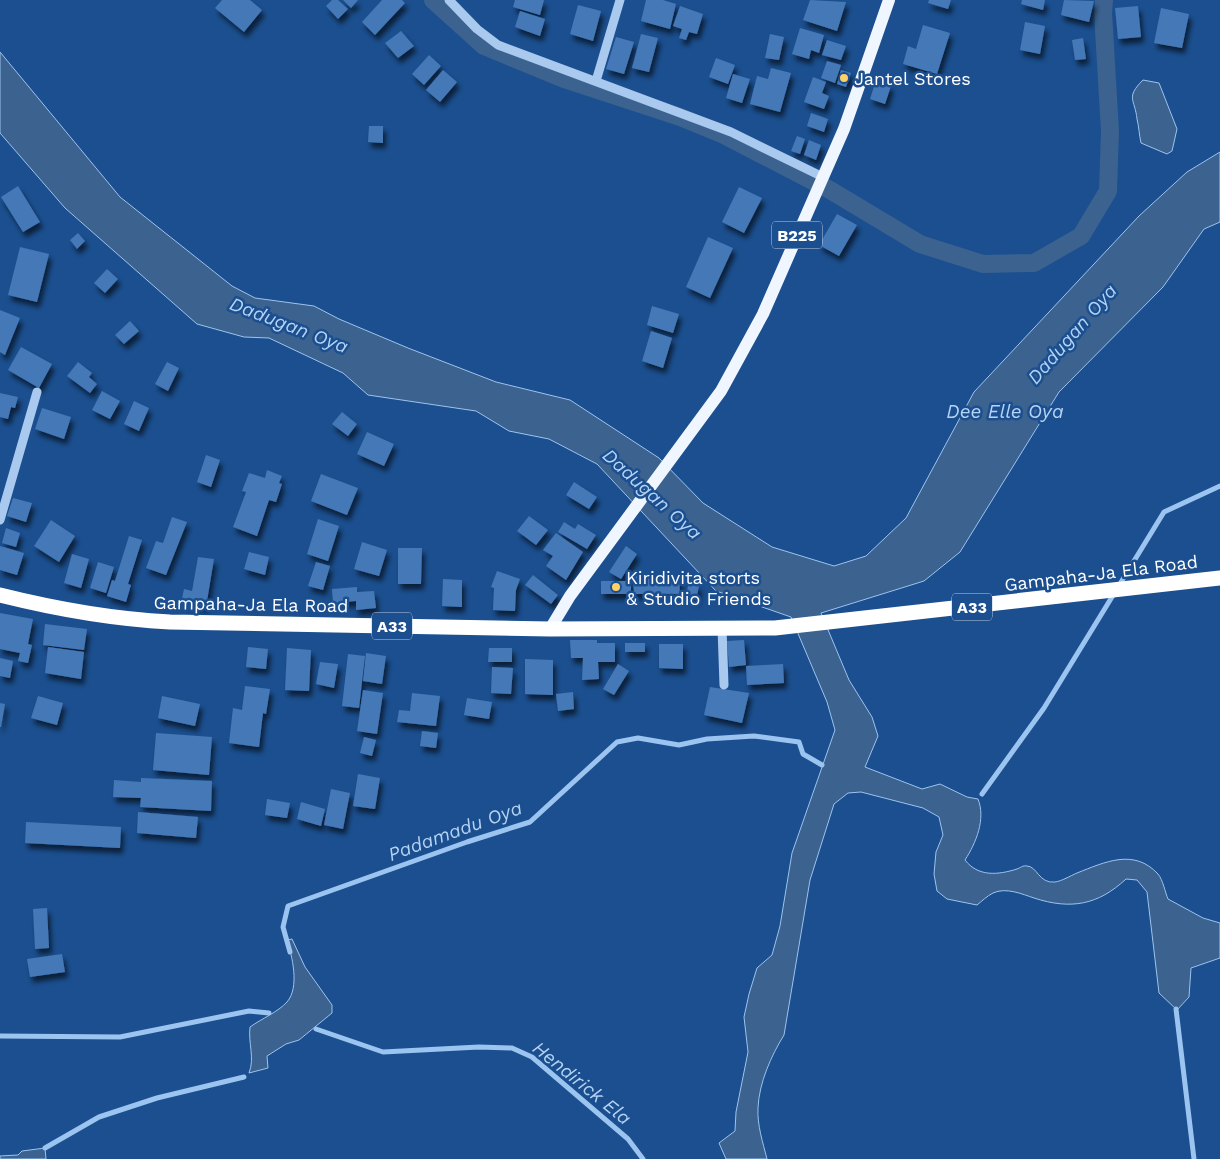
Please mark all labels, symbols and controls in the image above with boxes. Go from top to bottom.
place label: Jantel Stores [854,68,971,89]
marker: Jantel Stores [838,72,850,84]
road number: B225 [772,222,822,248]
water label: Dadugan Oya [1022,279,1122,389]
water label: Dadugan Oya [227,292,352,358]
water label: Dee Elle Oya [946,400,1064,423]
water label: Dadugan Oya [598,444,706,545]
street label: Gampaha-Ja Ela Road [1003,551,1199,595]
place label: Kiridivita storts & Studio Friends [626,567,771,609]
marker: Kiridivita storts & Studio Friends [610,581,622,593]
street label: Gampaha-Ja Ela Road [153,592,349,616]
road number: A33 [952,594,992,620]
road number: A33 [372,612,412,640]
water label: Padamadu Oya [385,796,525,866]
water label: Hendirick Ela [528,1036,636,1130]

